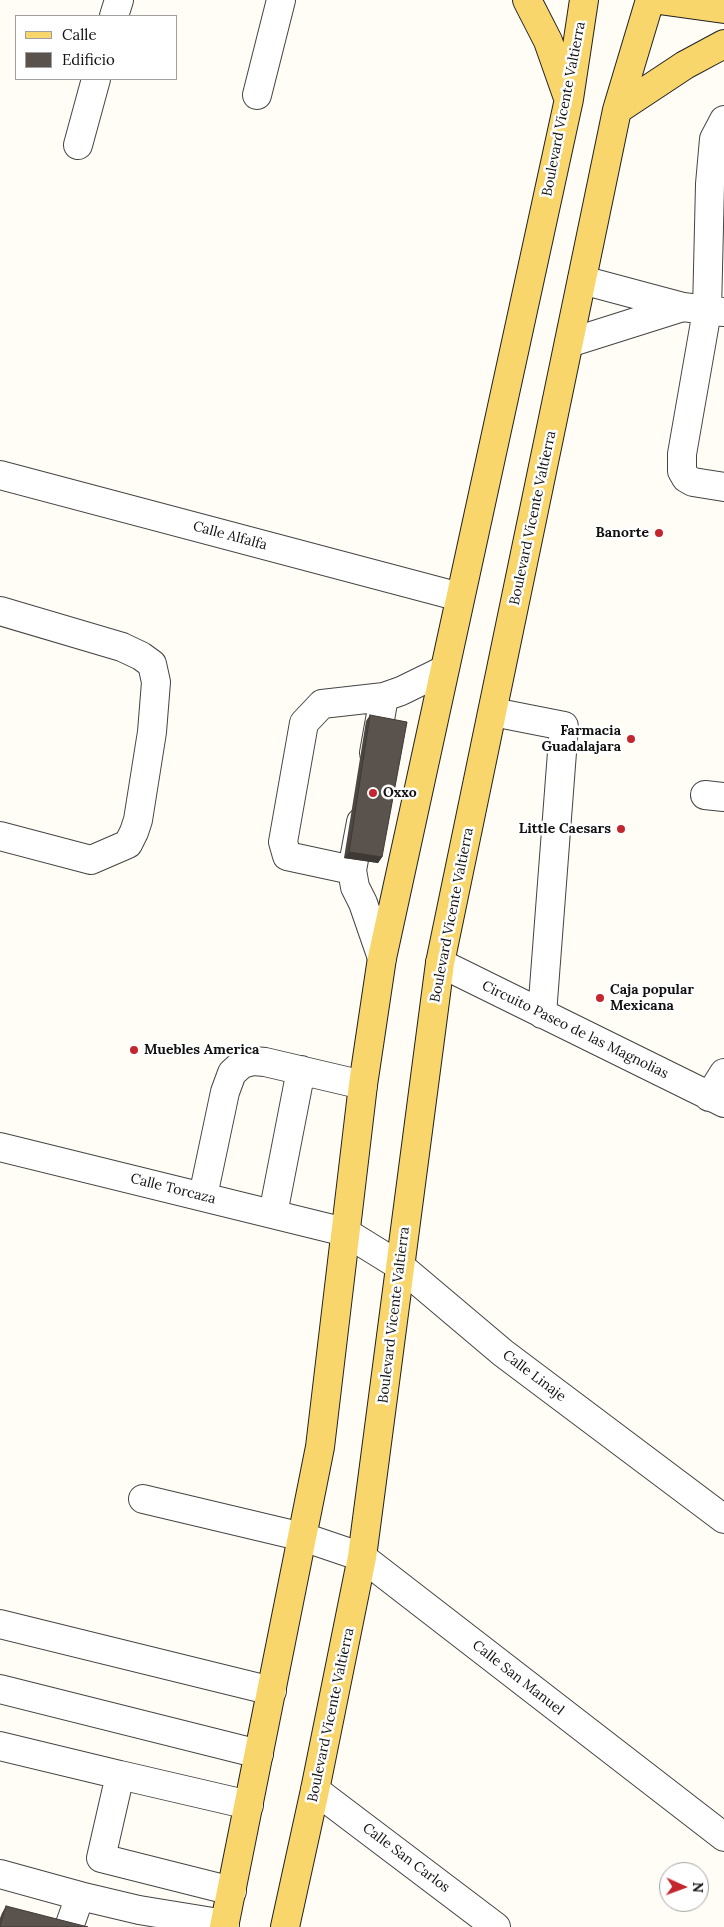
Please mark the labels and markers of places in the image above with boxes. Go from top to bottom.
place label: Banorte [596,525,649,541]
marker: Banorte [653,527,665,539]
place label: Farmacia Guadalajara [542,723,621,756]
marker: Farmacia Guadalajara [625,733,637,745]
place label: Oxxo [383,785,417,801]
marker: Oxxo [367,787,379,799]
place label: Little Caesars [519,821,611,837]
marker: Little Caesars [615,823,627,835]
place label: Caja popular Mexicana [610,982,694,1014]
marker: Caja popular Mexicana [594,992,606,1004]
place label: Muebles America [144,1042,259,1058]
marker: Muebles America [128,1044,140,1056]

